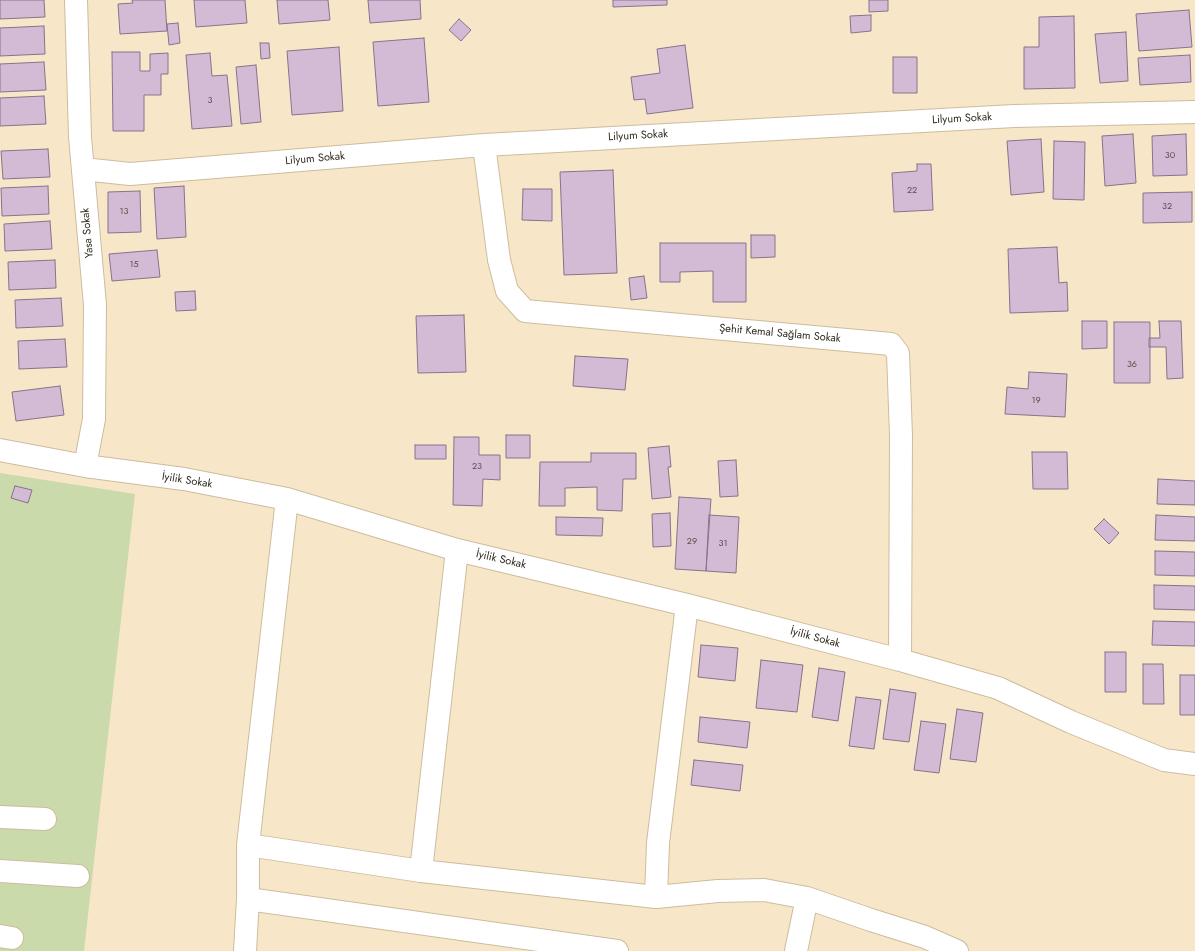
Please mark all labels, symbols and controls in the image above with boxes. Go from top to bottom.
house number: 3 [208,96,212,106]
street label: Lilyum Sokak [932,111,992,127]
street label: Lilyum Sokak [608,128,668,144]
street label: Lilyum Sokak [285,150,345,168]
house number: 30 [1165,151,1175,161]
house number: 22 [907,186,917,196]
house number: 32 [1162,202,1172,212]
street label: Yasa Sokak [79,207,97,259]
house number: 13 [120,207,128,217]
house number: 15 [129,260,139,270]
street label: Şehit Kemal Sağlam Sokak [719,322,841,346]
house number: 36 [1127,360,1137,370]
house number: 19 [1031,396,1041,406]
house number: 23 [472,462,482,472]
street label: İyilik Sokak [161,470,213,492]
house number: 29 [687,537,697,547]
house number: 31 [719,539,727,549]
street label: İyilik Sokak [475,548,527,572]
street label: İyilik Sokak [789,625,841,651]

